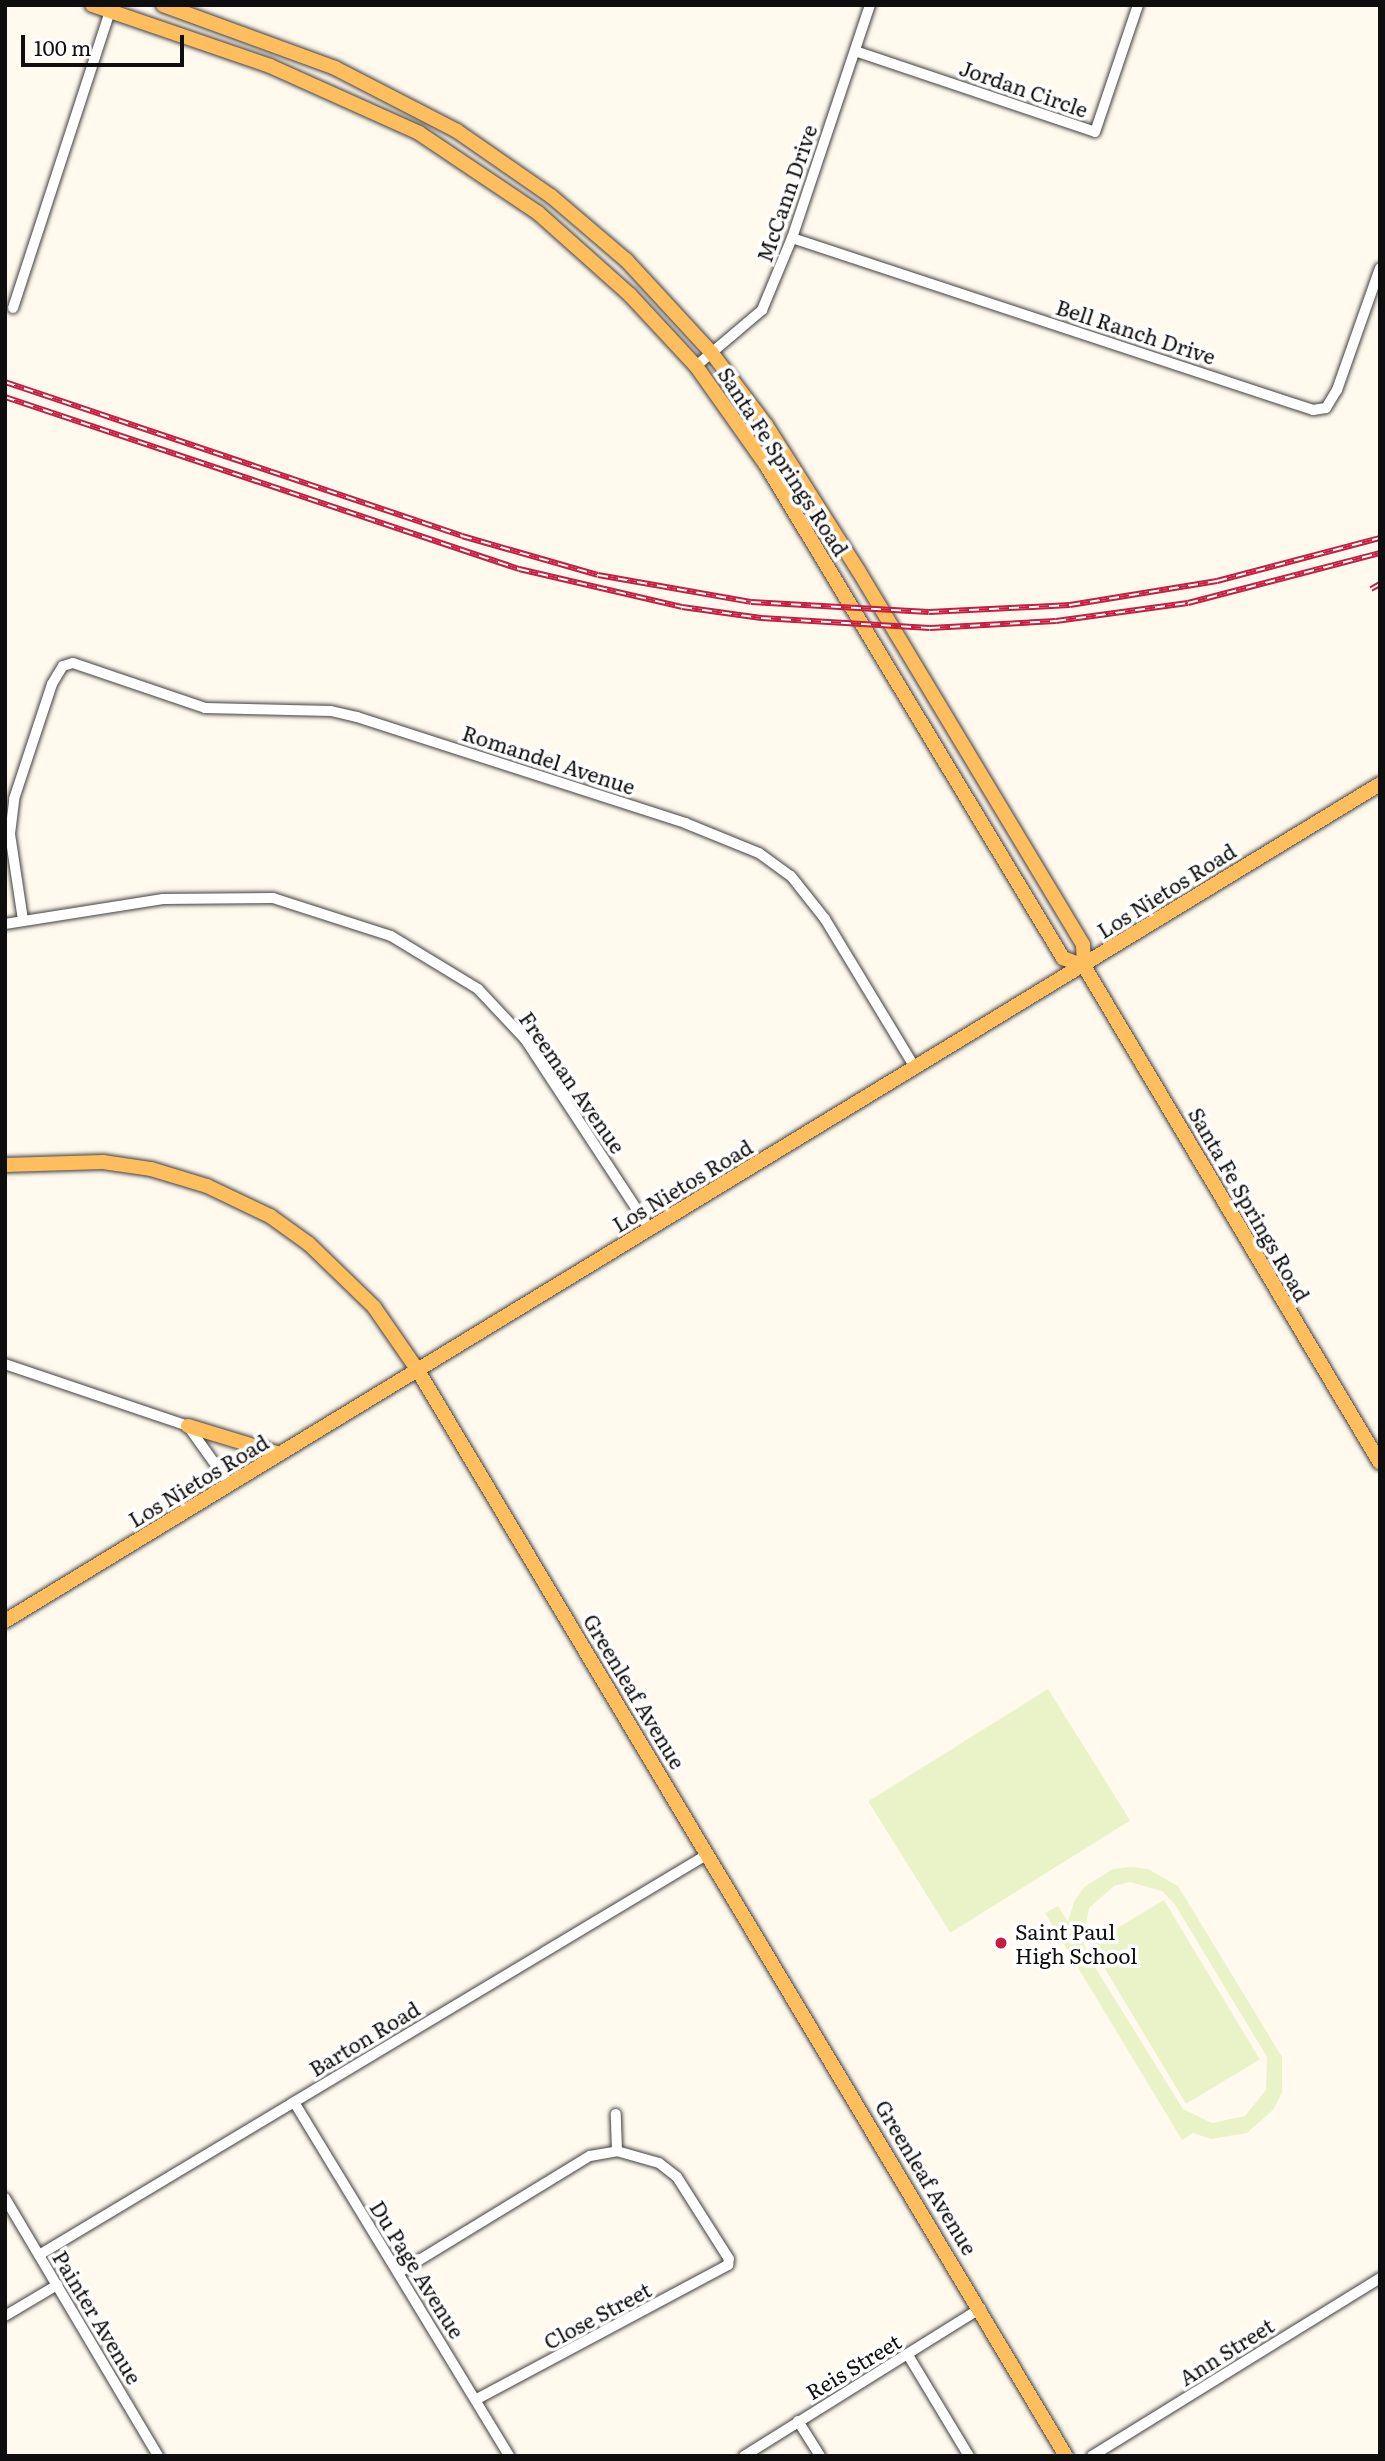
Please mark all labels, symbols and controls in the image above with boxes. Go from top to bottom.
scale bar [24,21,187,65]
text: 100 m [34,31,91,62]
street label: Jordan Circle [956,54,1092,122]
street label: McCann Drive [751,121,821,265]
street label: Bell Ranch Drive [1053,293,1219,369]
street label: Santa Fe Springs Road [714,362,854,560]
street label: Romandel Avenue [459,719,639,799]
street label: Los Nietos Road [1092,837,1240,943]
street label: Freeman Avenue [515,1006,631,1158]
street label: Santa Fe Springs Road [1184,1103,1316,1305]
street label: Los Nietos Road [608,1133,756,1237]
street label: Los Nietos Road [124,1428,272,1532]
street label: Greenleaf Avenue [579,1609,691,1773]
place label: Saint Paul High School [1015,1918,1137,1968]
marker: Saint Paul High School [993,1935,1009,1951]
street label: Barton Road [304,1995,424,2081]
street label: Greenleaf Avenue [871,2095,983,2259]
street label: Du Page Avenue [366,2195,470,2343]
street label: Painter Avenue [48,2246,148,2388]
street label: Close Street [539,2276,655,2354]
street label: Ann Street [1174,2312,1278,2390]
street label: Reis Street [801,2328,905,2404]

